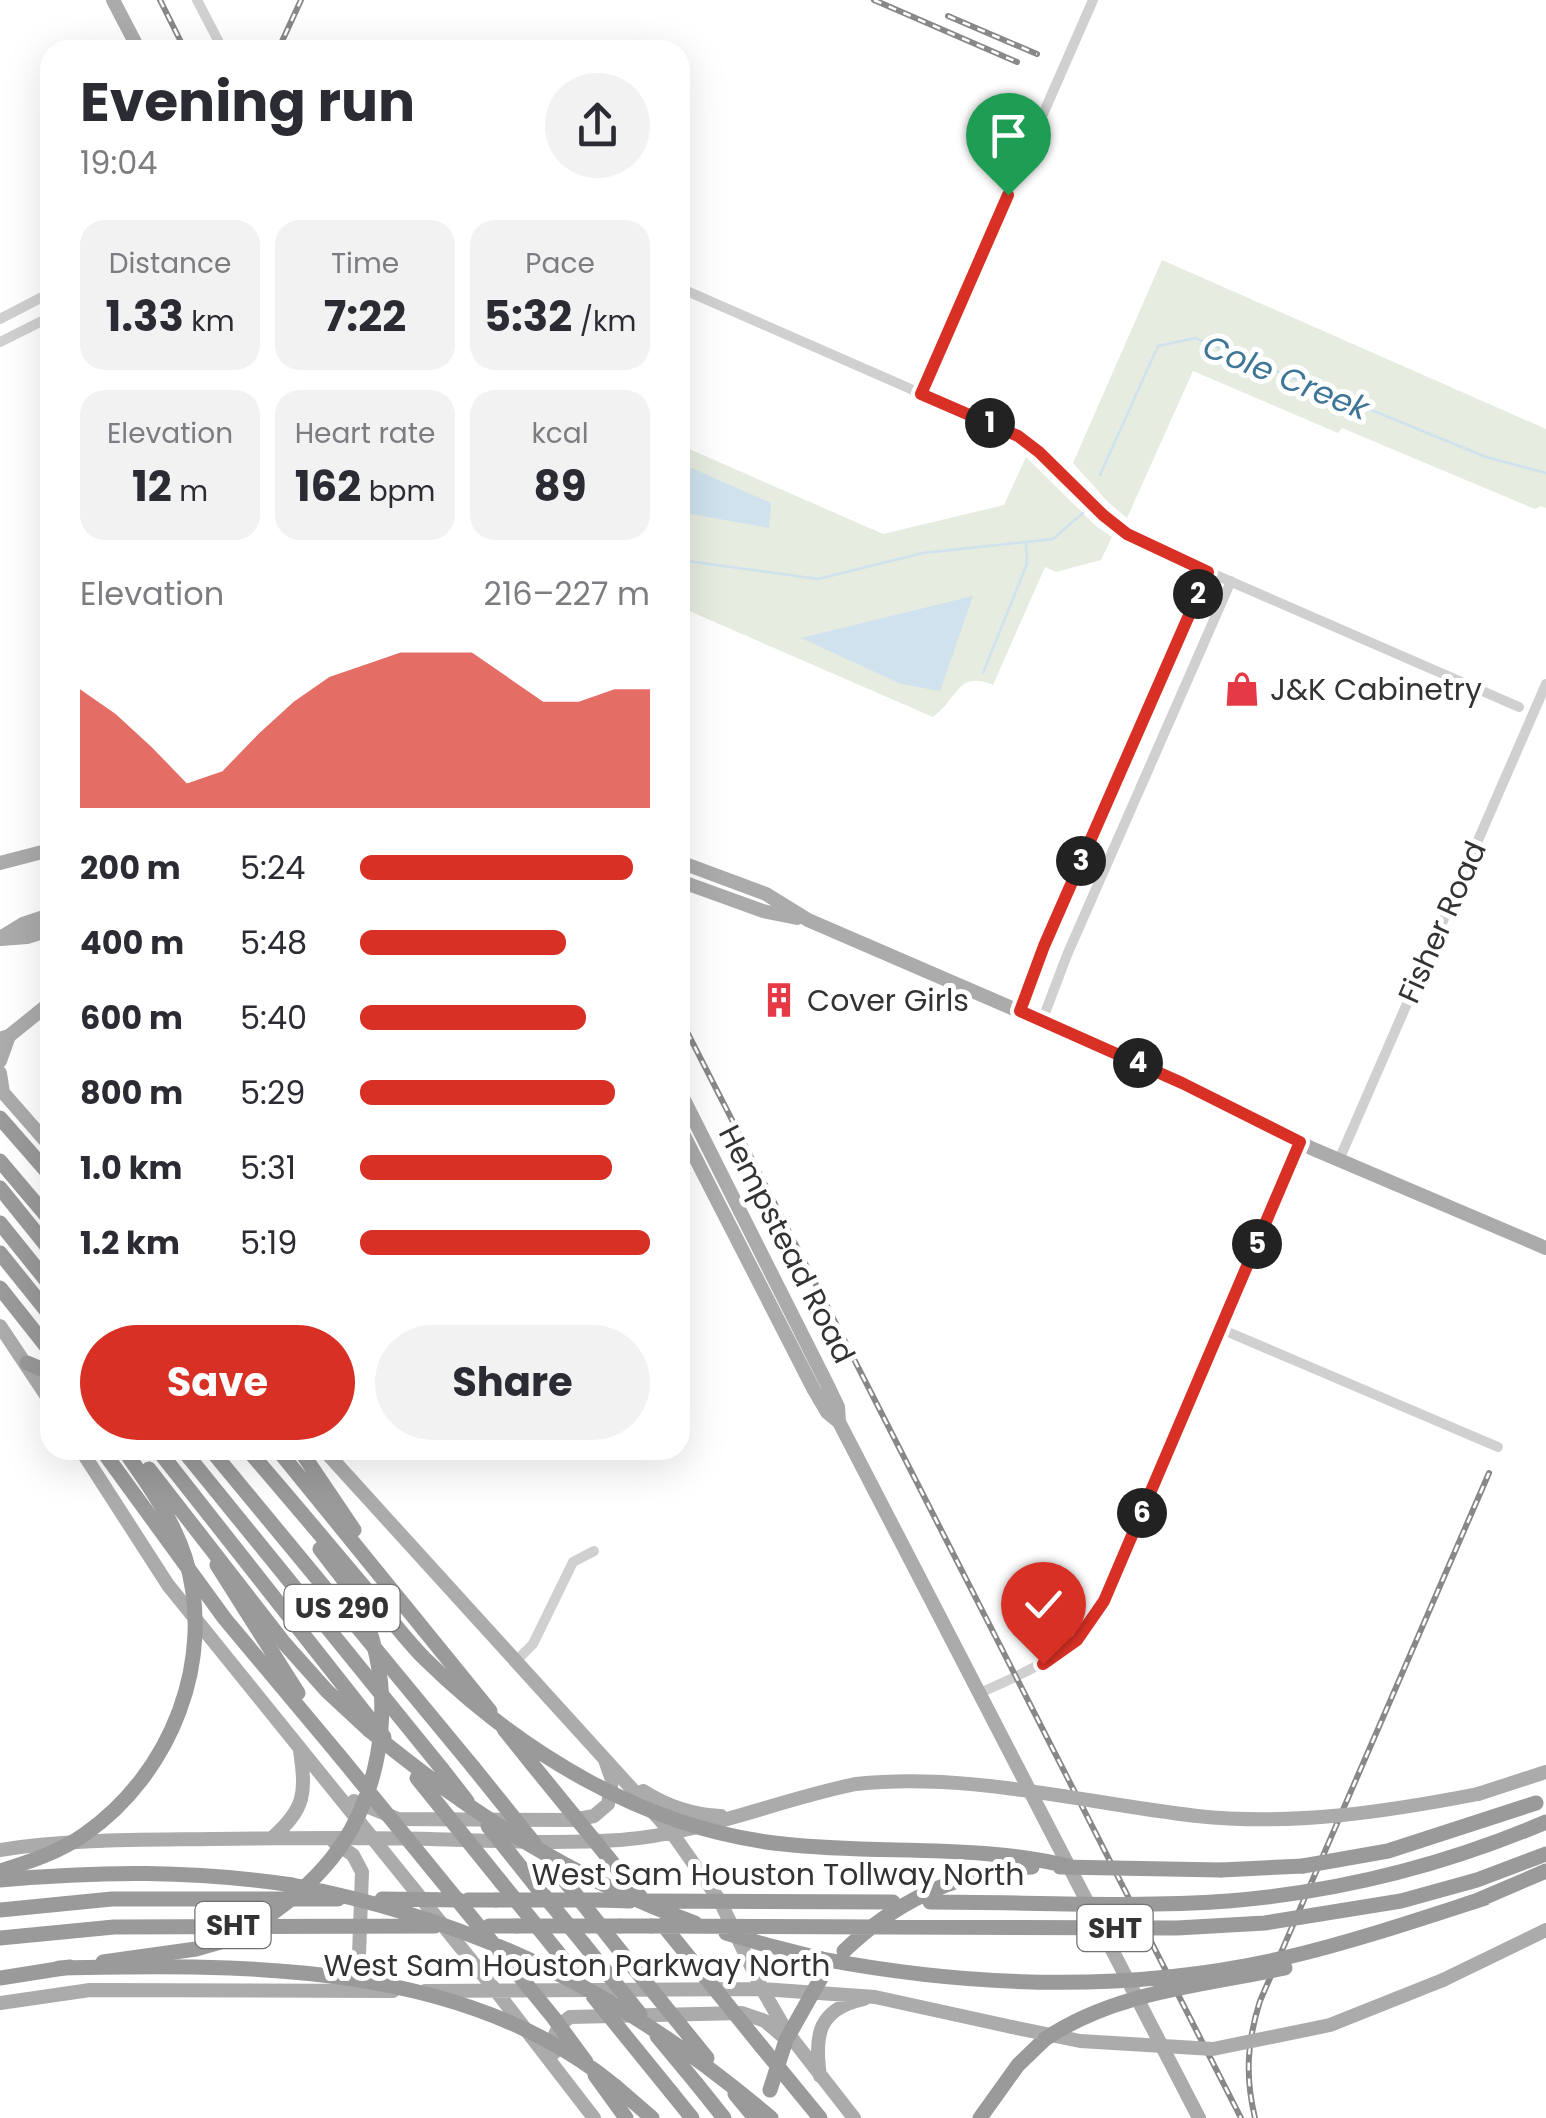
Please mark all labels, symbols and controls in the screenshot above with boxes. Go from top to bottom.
text: Evening run [80,63,415,140]
button: share [545,73,650,178]
pin [966,93,1051,196]
icon: arrive [981,108,1036,163]
text: 19:04 [80,140,157,185]
text: Distance [109,244,231,283]
text: Time [331,244,399,283]
text: Pace [525,244,595,283]
text: 1.33 [105,287,184,346]
text: 7:22 [324,287,406,346]
text: 5:32 [484,287,572,346]
text: km [184,302,235,341]
text: /km [572,302,636,341]
water label: Cole Creek [1196,323,1377,431]
pin: 1 [965,398,1015,448]
text: 1 [985,403,995,442]
text: Elevation [107,414,233,453]
text: Heart rate [295,414,435,453]
text: kcal [531,414,589,453]
text: 12 [132,457,172,516]
text: 162 [295,457,361,516]
text: 89 [533,457,587,516]
text: m [172,472,208,511]
text: bpm [361,472,435,511]
pin: 2 [1173,569,1223,619]
text: Elevation [80,571,224,616]
text: 216–227 m [484,571,650,616]
text: 2 [1190,574,1206,613]
place label: J&K Cabinetry [1270,668,1482,711]
shop icon: J&K Cabinetry [1223,670,1261,708]
street label: Fisher Road [1387,834,1497,1010]
pin: 3 [1056,836,1106,886]
text: 3 [1073,841,1089,880]
text: 200 m [80,845,181,890]
text: 5:24 [240,845,305,890]
text: 400 m [80,920,184,965]
text: 5:48 [240,920,307,965]
place label: Cover Girls [807,979,969,1022]
building icon: Cover Girls [760,981,798,1019]
text: 600 m [80,995,183,1040]
text: 5:40 [240,995,307,1040]
pin: 4 [1113,1038,1163,1088]
text: 4 [1129,1043,1147,1082]
text: 800 m [80,1070,183,1115]
text: 5:29 [240,1070,305,1115]
street label: Hempstead Road [708,1117,866,1371]
text: 1.0 km [80,1145,182,1190]
text: 5:31 [240,1145,296,1190]
pin: 5 [1232,1219,1282,1269]
text: 1.2 km [80,1220,180,1265]
text: 5:19 [240,1220,297,1265]
text: 5 [1248,1224,1266,1263]
button: Save [80,1325,355,1440]
button: Share [375,1325,650,1440]
pin: 6 [1117,1488,1167,1538]
text: 6 [1133,1493,1151,1532]
pin [1001,1562,1086,1665]
icon: check [1016,1577,1071,1632]
road number: US 290 [284,1585,400,1631]
street label: West Sam Houston Tollway North [532,1853,1025,1896]
road number: SHT [196,1902,270,1948]
road number: SHT [1078,1905,1152,1951]
street label: West Sam Houston Parkway North [323,1944,831,1987]

